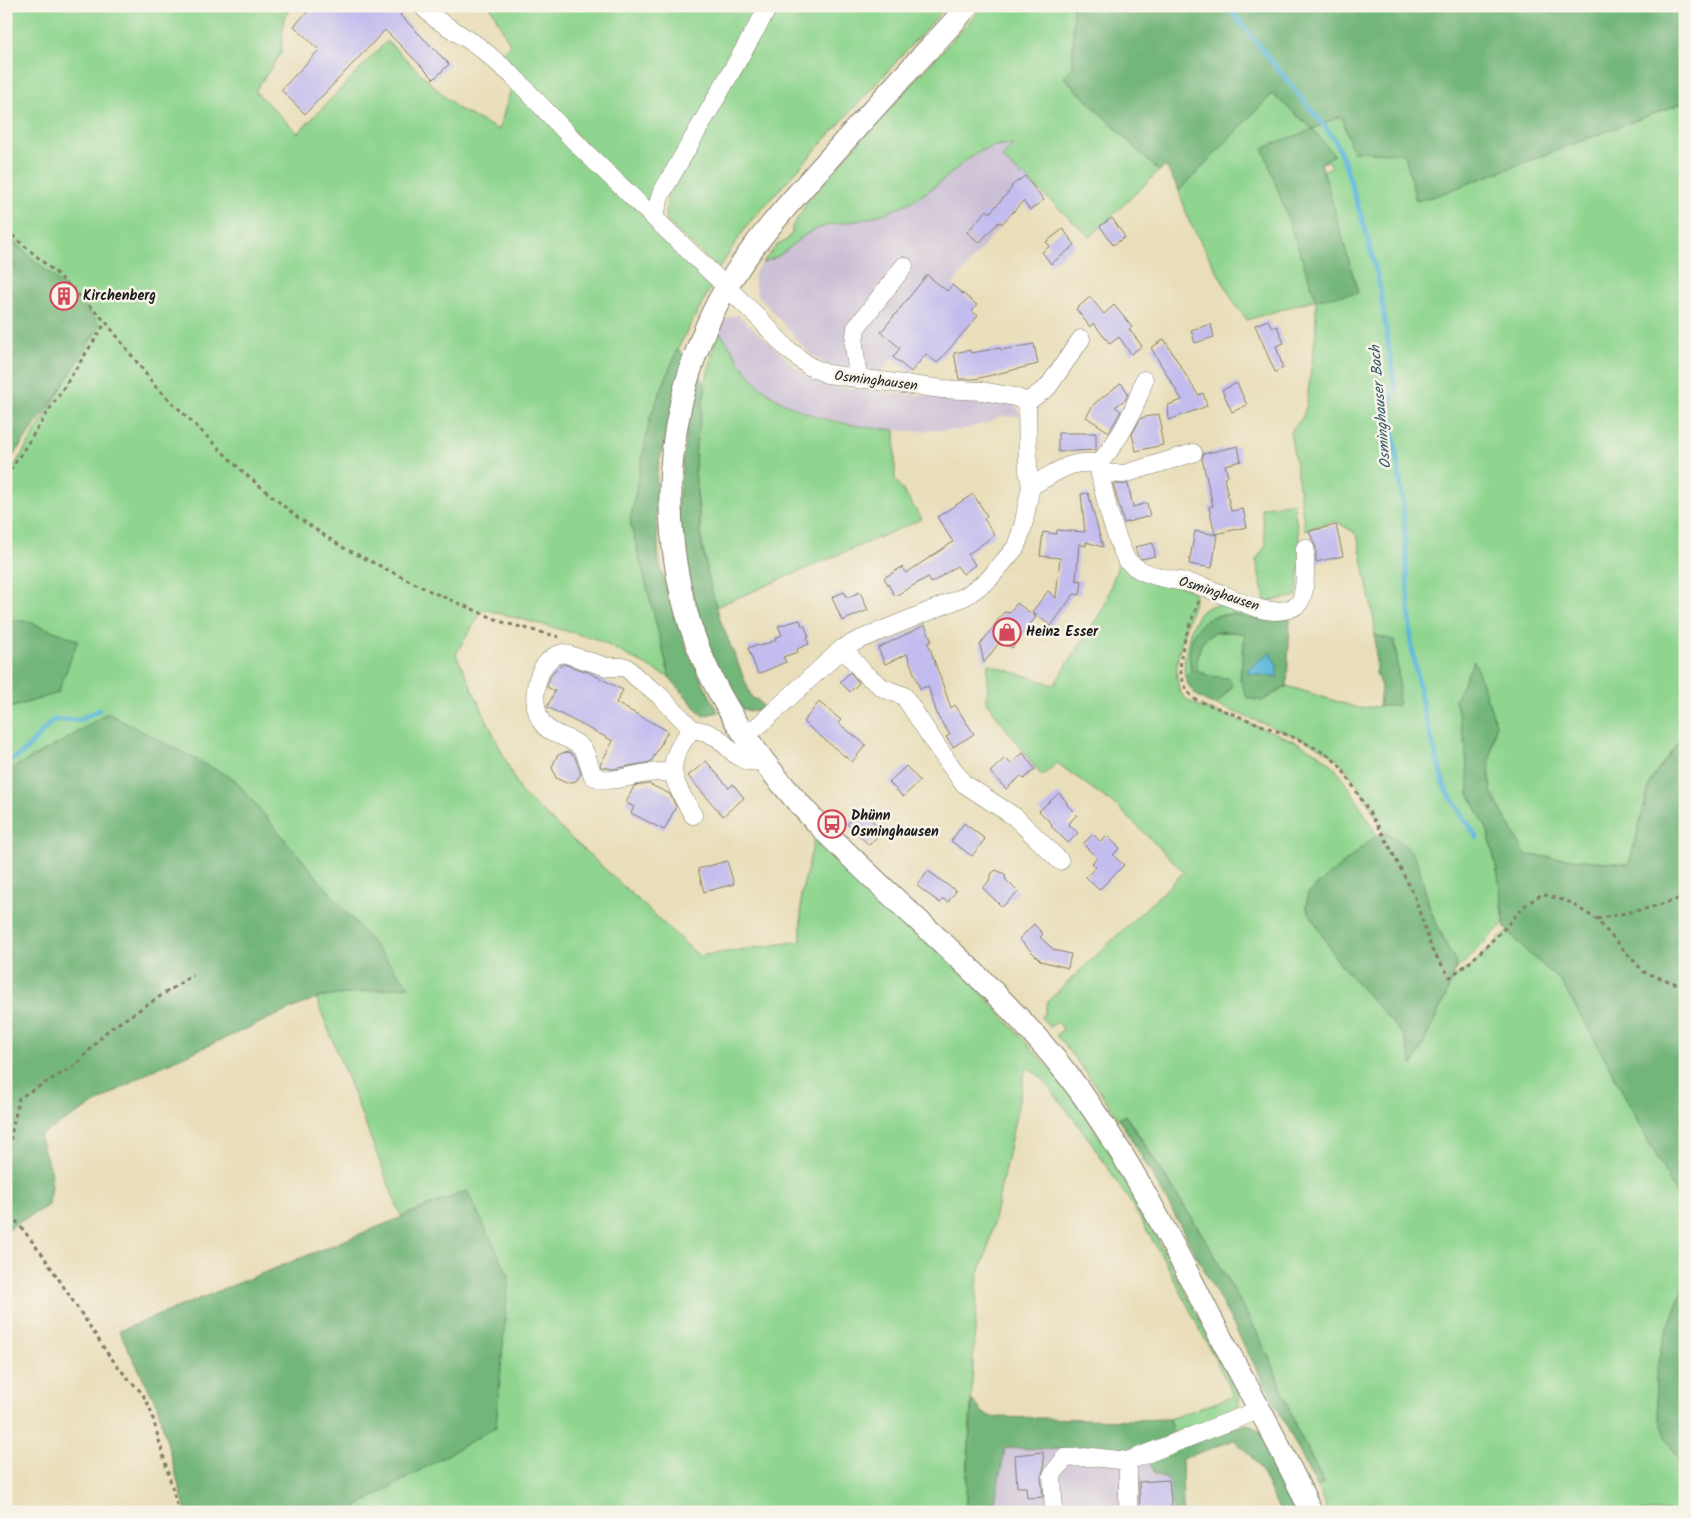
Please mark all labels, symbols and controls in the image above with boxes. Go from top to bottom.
building icon: Kirchenberg [49,281,79,311]
place label: Kirchenberg [83,285,156,307]
water label: Osminghauser Bach [1363,342,1398,470]
street label: Osminghausen [833,365,919,397]
street label: Osminghausen [1176,571,1262,617]
shop icon: Heinz Esser [992,617,1022,647]
place label: Heinz Esser [1026,621,1099,643]
place label: Dhünn Osminghausen [851,805,939,843]
bus stop icon: Dhünn Osminghausen [817,809,847,839]

